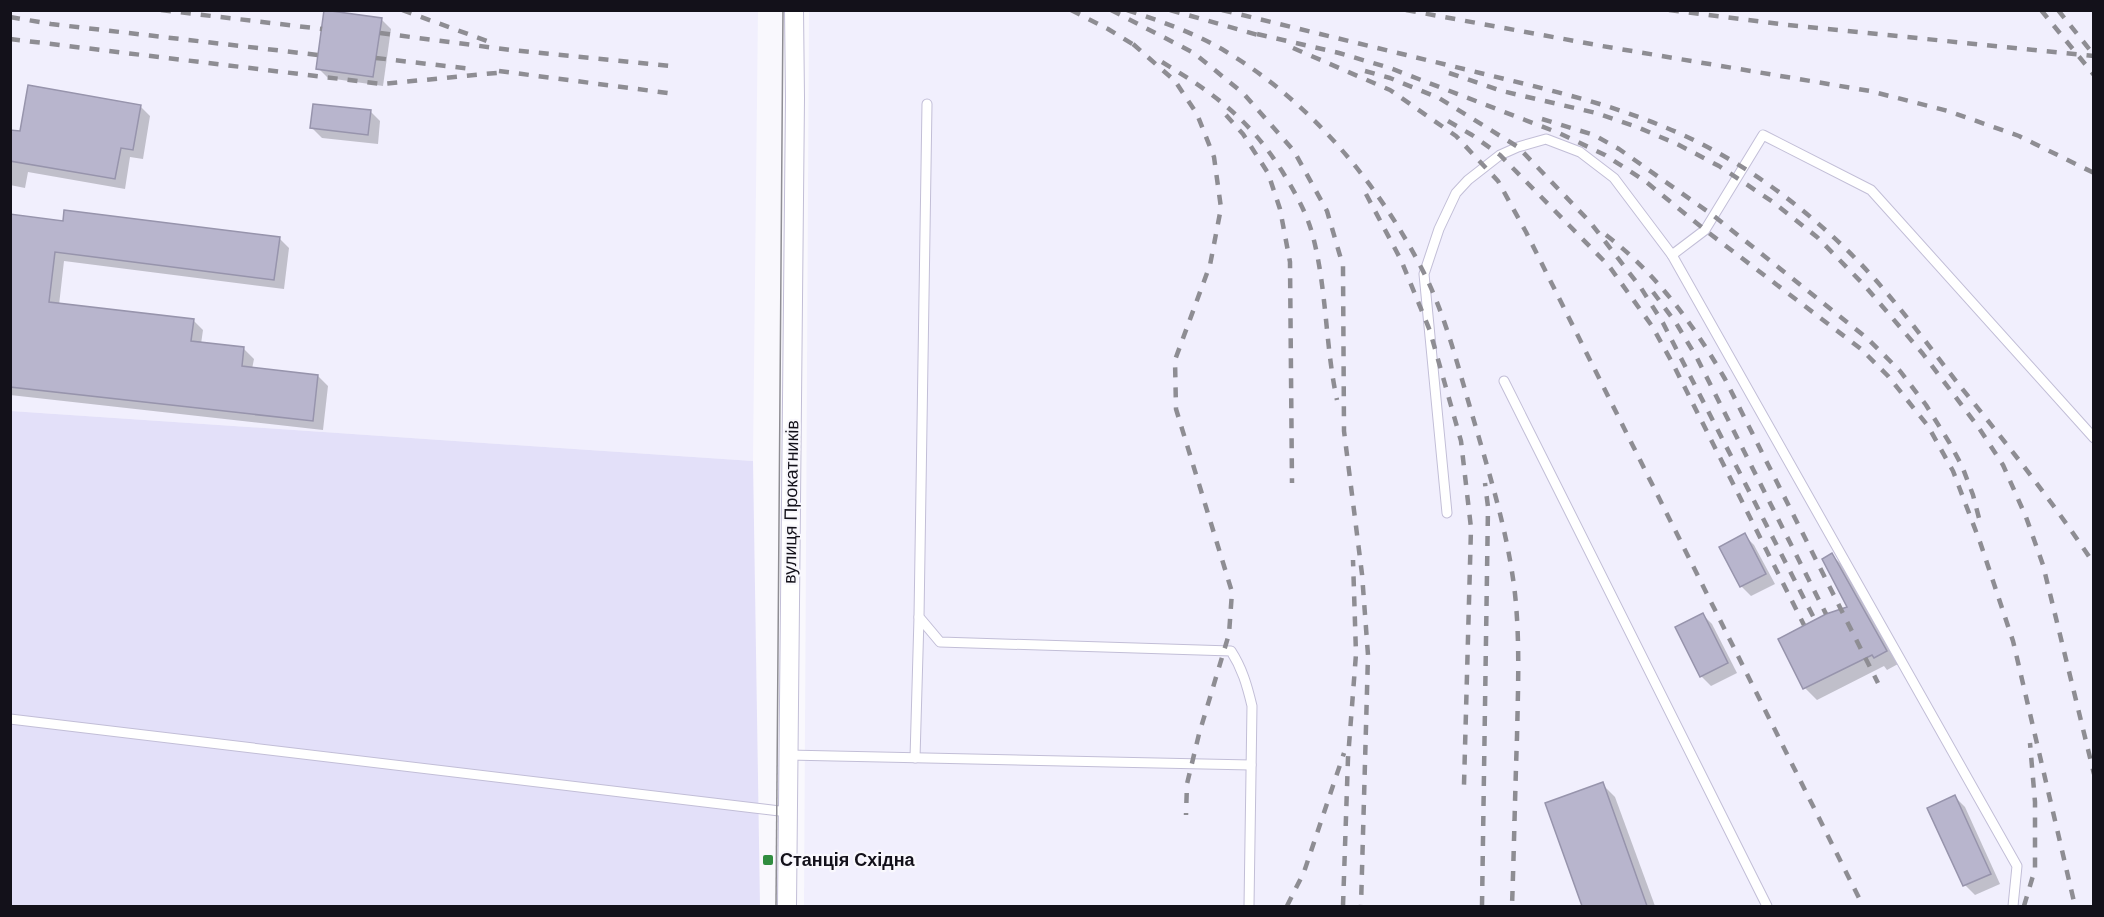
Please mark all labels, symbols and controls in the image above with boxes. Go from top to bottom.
street label: вулиця Прокатників [780,420,802,584]
place label: Станція Східна [780,850,916,870]
marker: Станція Східна [761,853,775,867]

